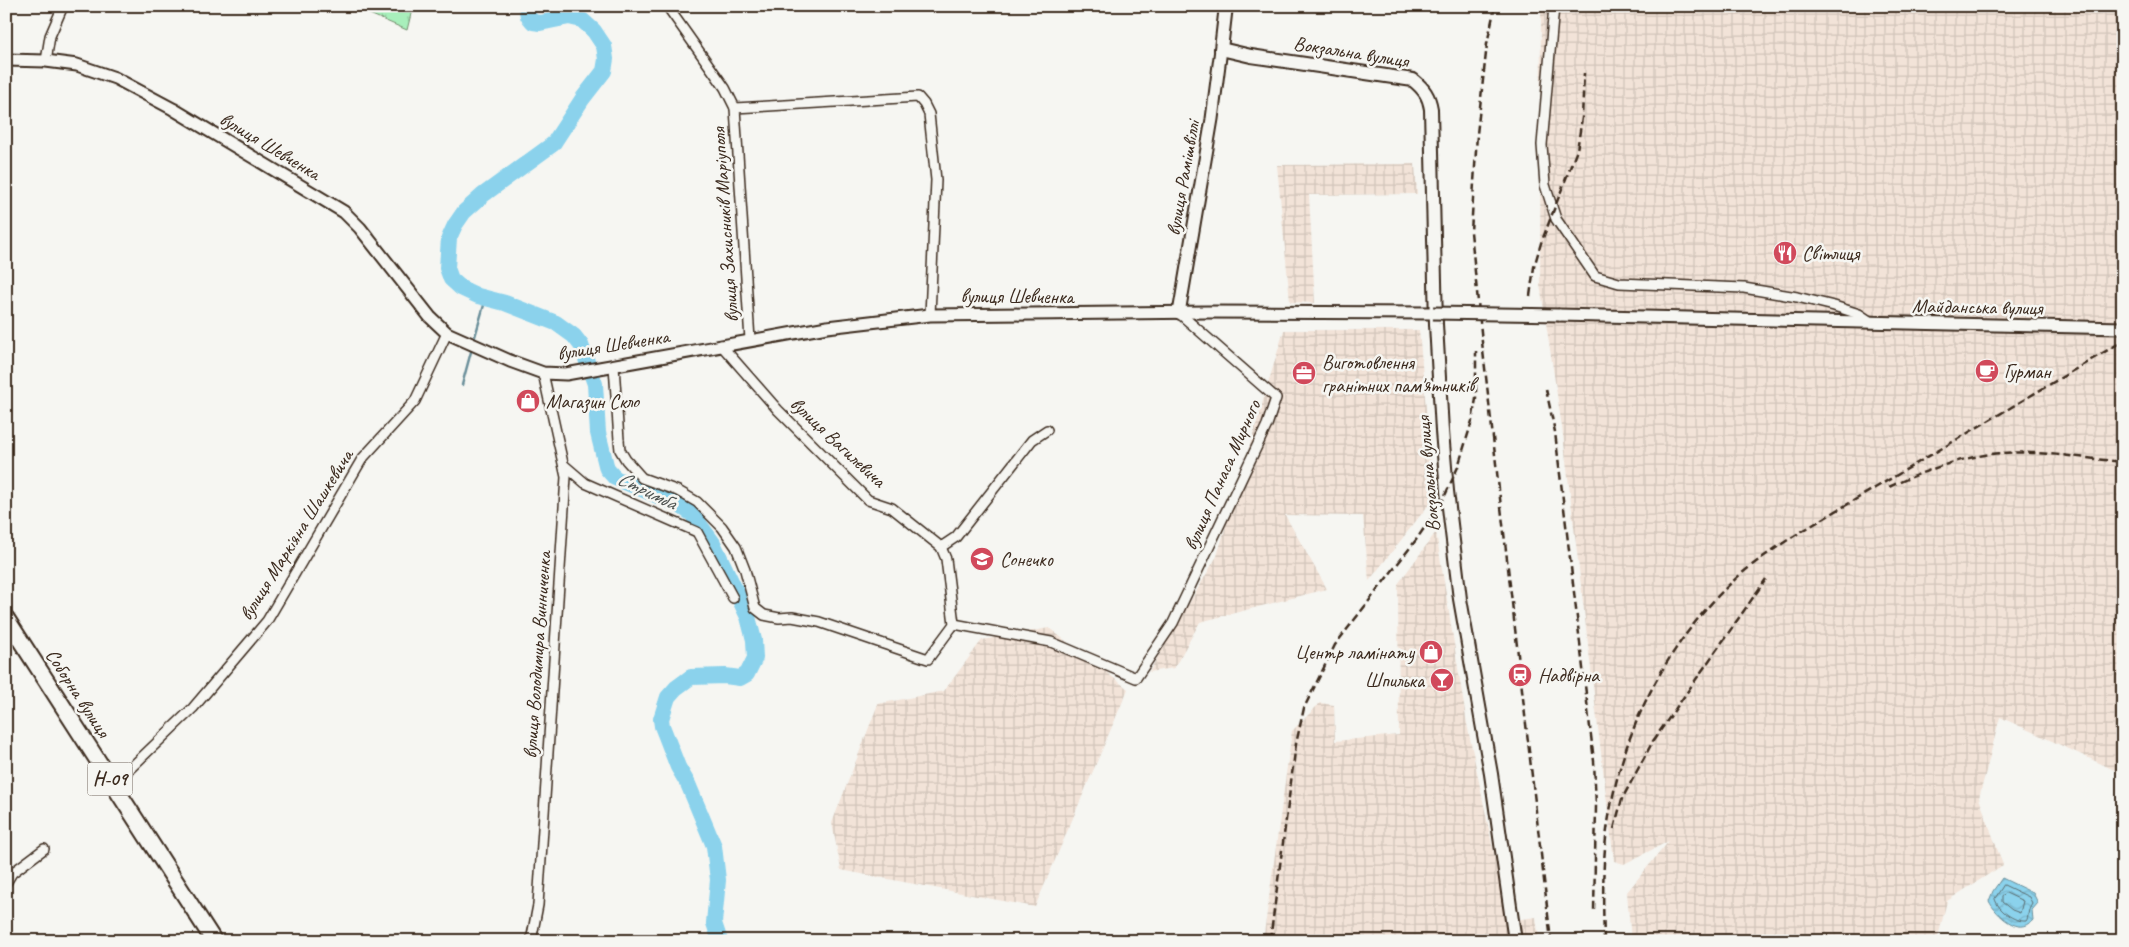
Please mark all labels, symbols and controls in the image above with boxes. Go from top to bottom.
street label: Вокзальна вулиця [1292,31,1412,74]
street label: вулиця Шевченка [215,106,326,187]
street label: вулиця Рамішвіллі [1161,116,1206,238]
street label: вулиця Захисників Маріуполя [706,125,744,323]
restaurant icon: Світлиця [1772,240,1798,266]
place label: Світлиця [1802,241,1861,266]
street label: вулиця Шевченка [961,284,1075,309]
street label: Майданська вулиця [1912,293,2044,321]
street label: вулиця Шевченка [555,324,673,366]
place label: Виготовлення гранітних пам'ятників [1322,350,1479,398]
cafe icon: Гурман [1974,358,2000,384]
place label: Гурман [2004,359,2052,384]
office icon: Виготовлення гранітних пам'ятників [1291,360,1317,386]
shop icon: Магазин Скло [515,388,541,414]
place label: Магазин Скло [546,389,640,414]
street label: вулиця Вагилевича [785,391,893,494]
street label: вулиця Панаса Мирного [1178,395,1267,554]
street label: Вокзальна вулиця [1410,413,1446,533]
street label: вулиця Маркіяна Шашкевича [233,443,360,625]
water label: Стримба [613,465,683,516]
school or university icon: Сонечко [969,546,995,572]
place label: Сонечко [1000,547,1054,572]
street label: вулиця Володимира Винниченка [517,549,557,760]
shop icon: Центр ламінату [1418,639,1444,665]
place label: Центр ламінату [1295,640,1415,665]
street label: Соборна вулиця [40,644,117,744]
station icon: Надвірна [1507,662,1533,688]
place label: Надвірна [1538,663,1600,688]
bar icon: Шпилька [1429,667,1455,693]
place label: Шпилька [1365,668,1426,693]
road number: Н-09 [88,762,132,796]

